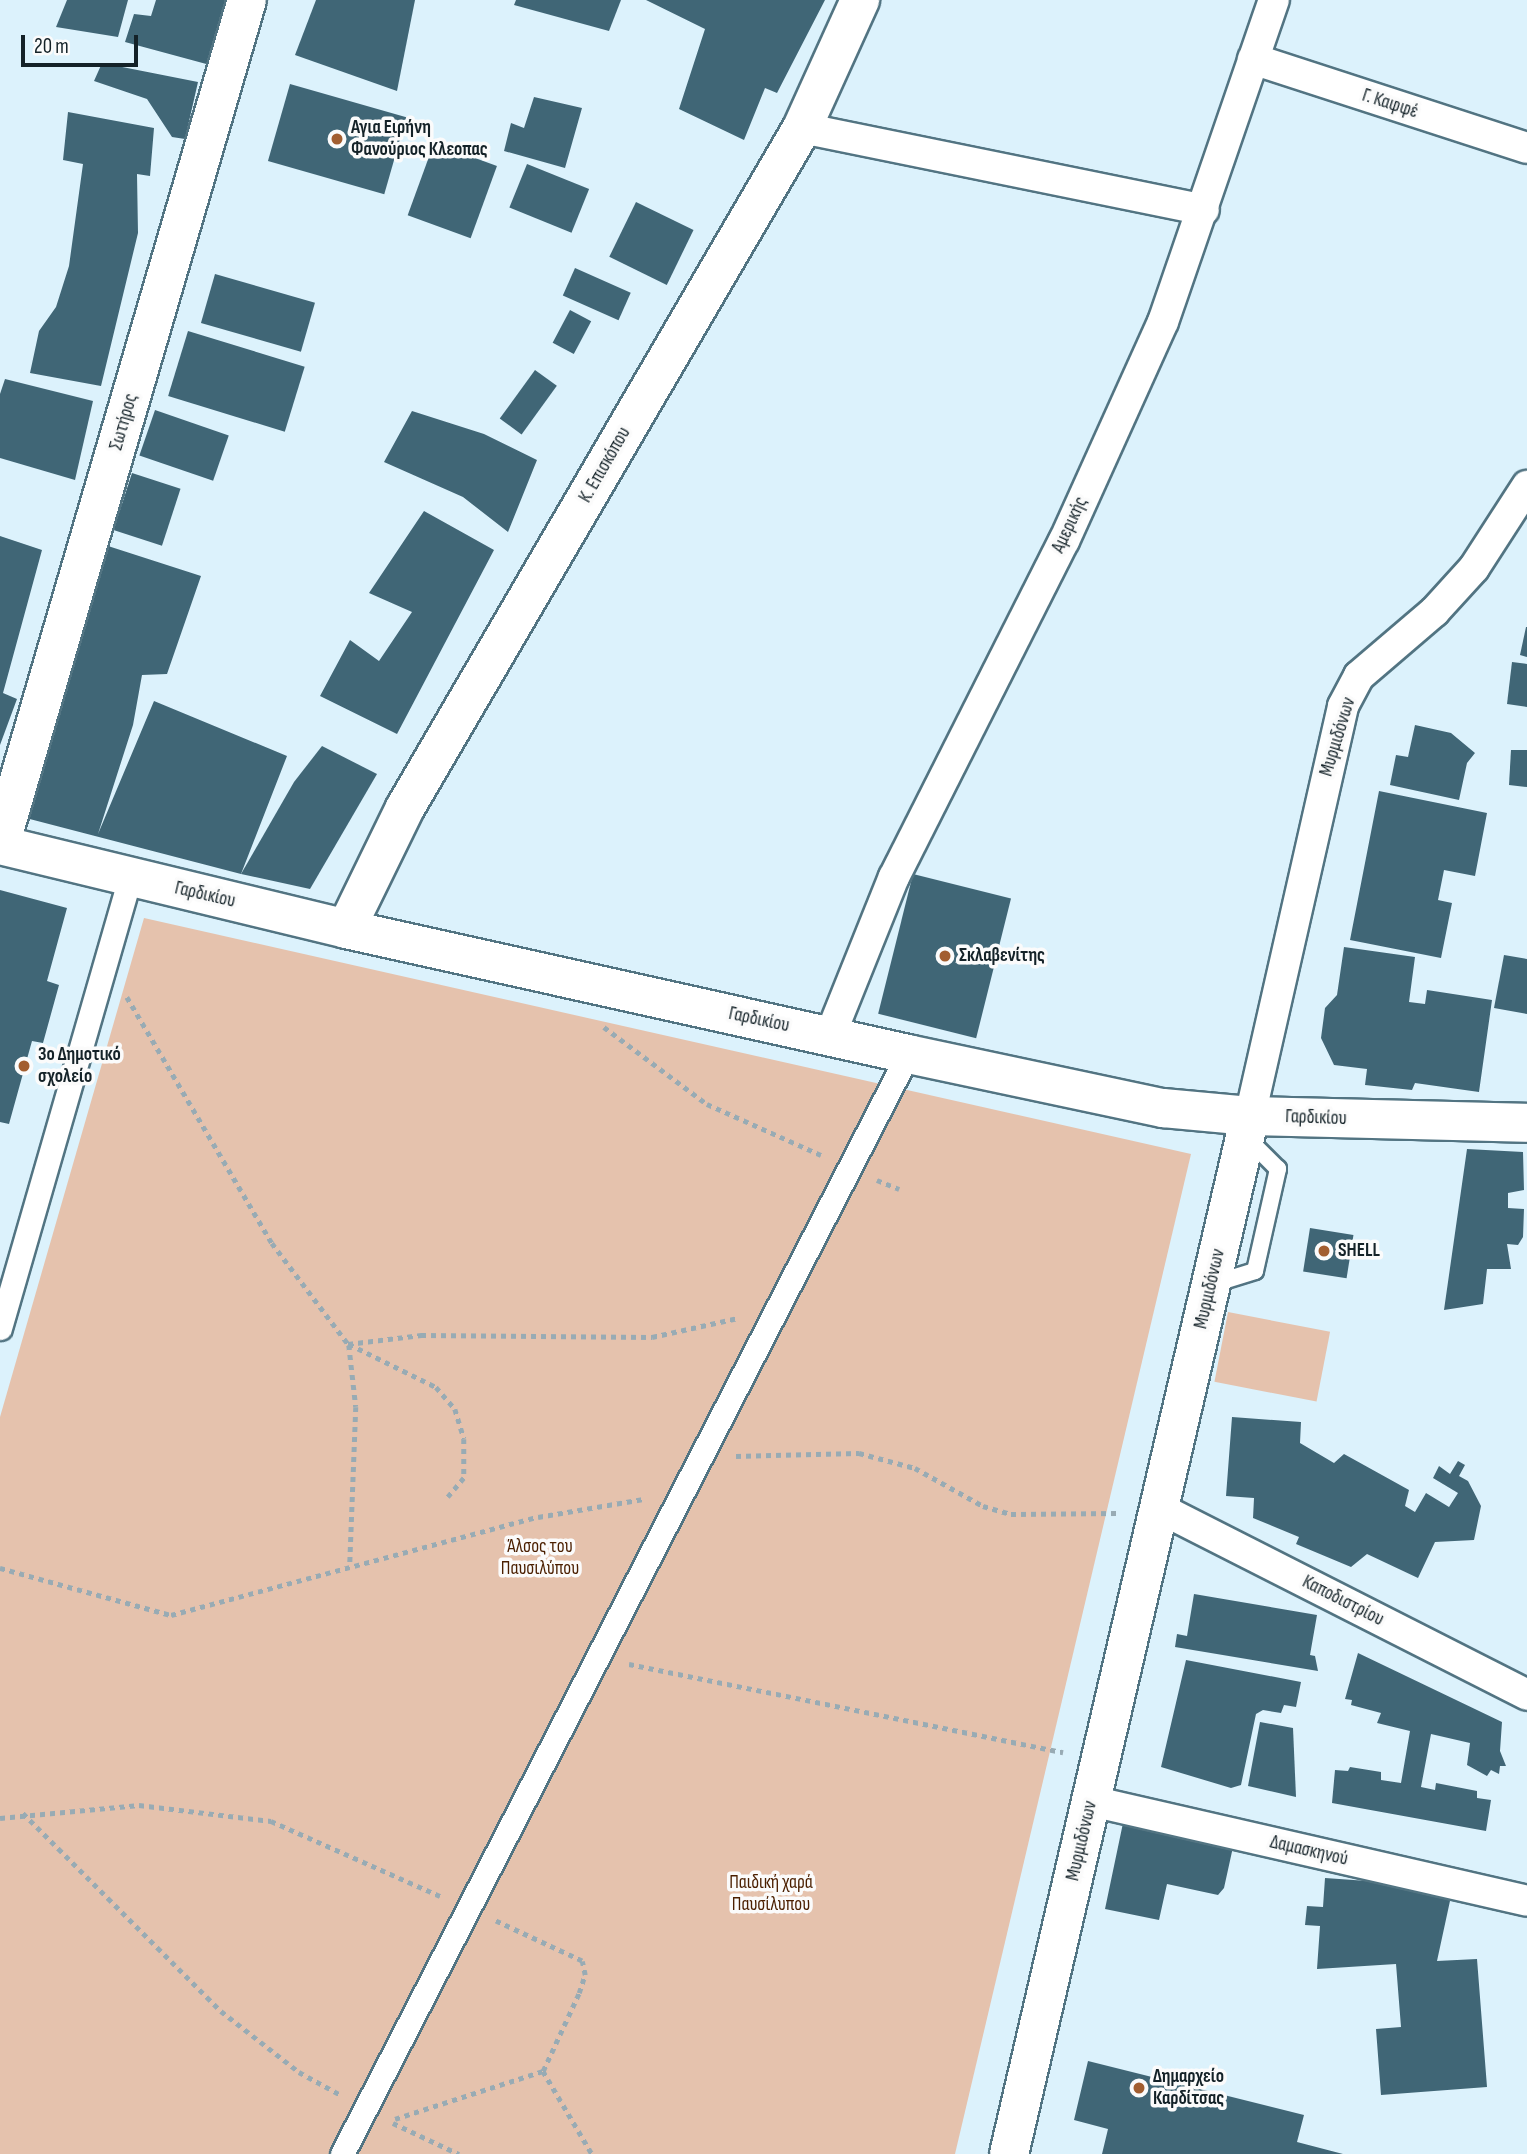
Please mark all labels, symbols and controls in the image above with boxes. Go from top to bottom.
scale bar [24,21,142,65]
text: 20 m [34,34,69,59]
street label: Γ. Καφφέ [1359,84,1421,124]
place label: Αγια Ειρήνη Φανούριος Κλεοπας [351,117,488,161]
marker: Αγια Ειρήνη Φανούριος Κλεοπας [329,131,345,147]
street label: Σωτήρος [105,391,143,453]
street label: Κ. Επισκόπου [574,423,636,507]
street label: Αμερικής [1047,493,1093,557]
street label: Μυρμιδόνων [1315,695,1361,779]
street label: Γαρδικίου [172,877,238,913]
place label: Σκλαβενίτης [959,945,1045,967]
marker: Σκλαβενίτης [937,948,953,964]
street label: Γαρδικίου [727,1002,791,1038]
place label: 3ο Δημοτικό σχολείο [38,1044,121,1088]
marker: 3ο Δημοτικό σχολείο [16,1058,32,1074]
street label: Γαρδικίου [1285,1106,1347,1130]
place label: SHELL [1338,1240,1380,1262]
marker: SHELL [1316,1243,1332,1259]
street label: Μυρμιδόνων [1190,1247,1230,1331]
park label: Άλσος του Παυσιλύπου [501,1536,579,1580]
street label: Καποδιστρίου [1298,1571,1388,1631]
street label: Μυρμιδόνων [1062,1799,1102,1883]
street label: Δαμασκηνού [1268,1831,1350,1871]
park label: Παιδική χαρά Παυσίλυπου [729,1872,813,1916]
place label: Δημαρχείο Καρδίτσας [1153,2066,1224,2110]
marker: Δημαρχείο Καρδίτσας [1131,2080,1147,2096]

